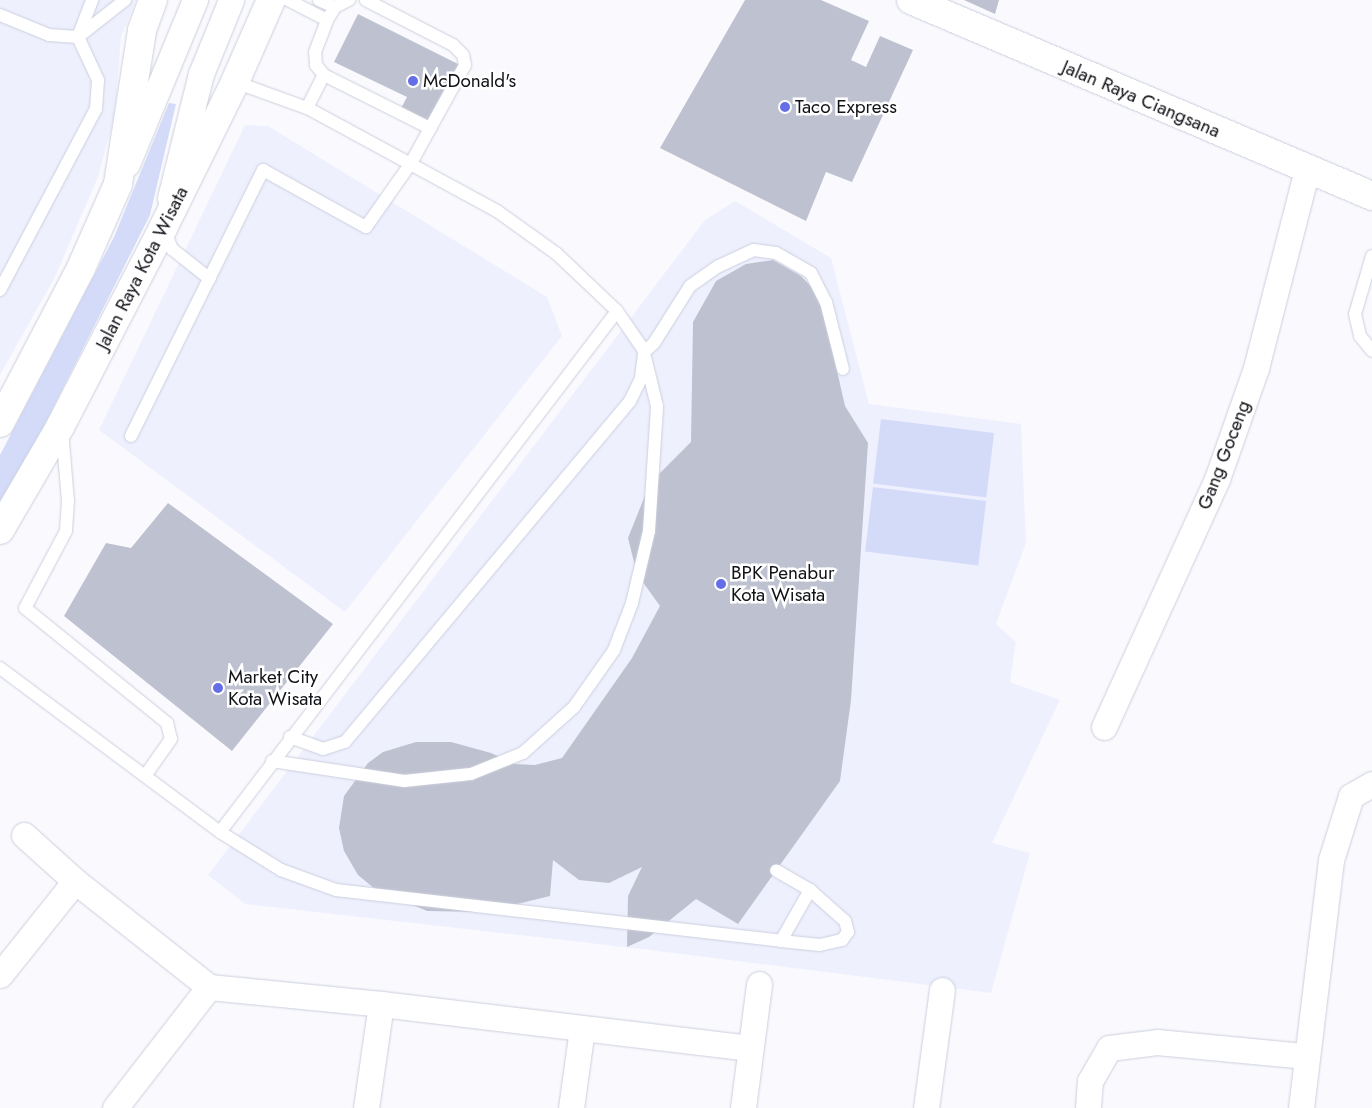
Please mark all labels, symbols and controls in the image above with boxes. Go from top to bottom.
street label: Jalan Raya Ciangsana [1058,55,1224,143]
place label: McDonald's [423,70,516,92]
marker: McDonald's [407,75,419,87]
place label: Taco Express [795,96,897,118]
marker: Taco Express [779,101,791,113]
street label: Jalan Raya Kota Wisata [91,183,193,353]
street label: Gang Goceng [1193,397,1255,513]
place label: BPK Penabur Kota Wisata [731,562,835,606]
marker: BPK Penabur Kota Wisata [715,578,727,590]
place label: Market City Kota Wisata [228,666,322,710]
marker: Market City Kota Wisata [212,682,224,694]

